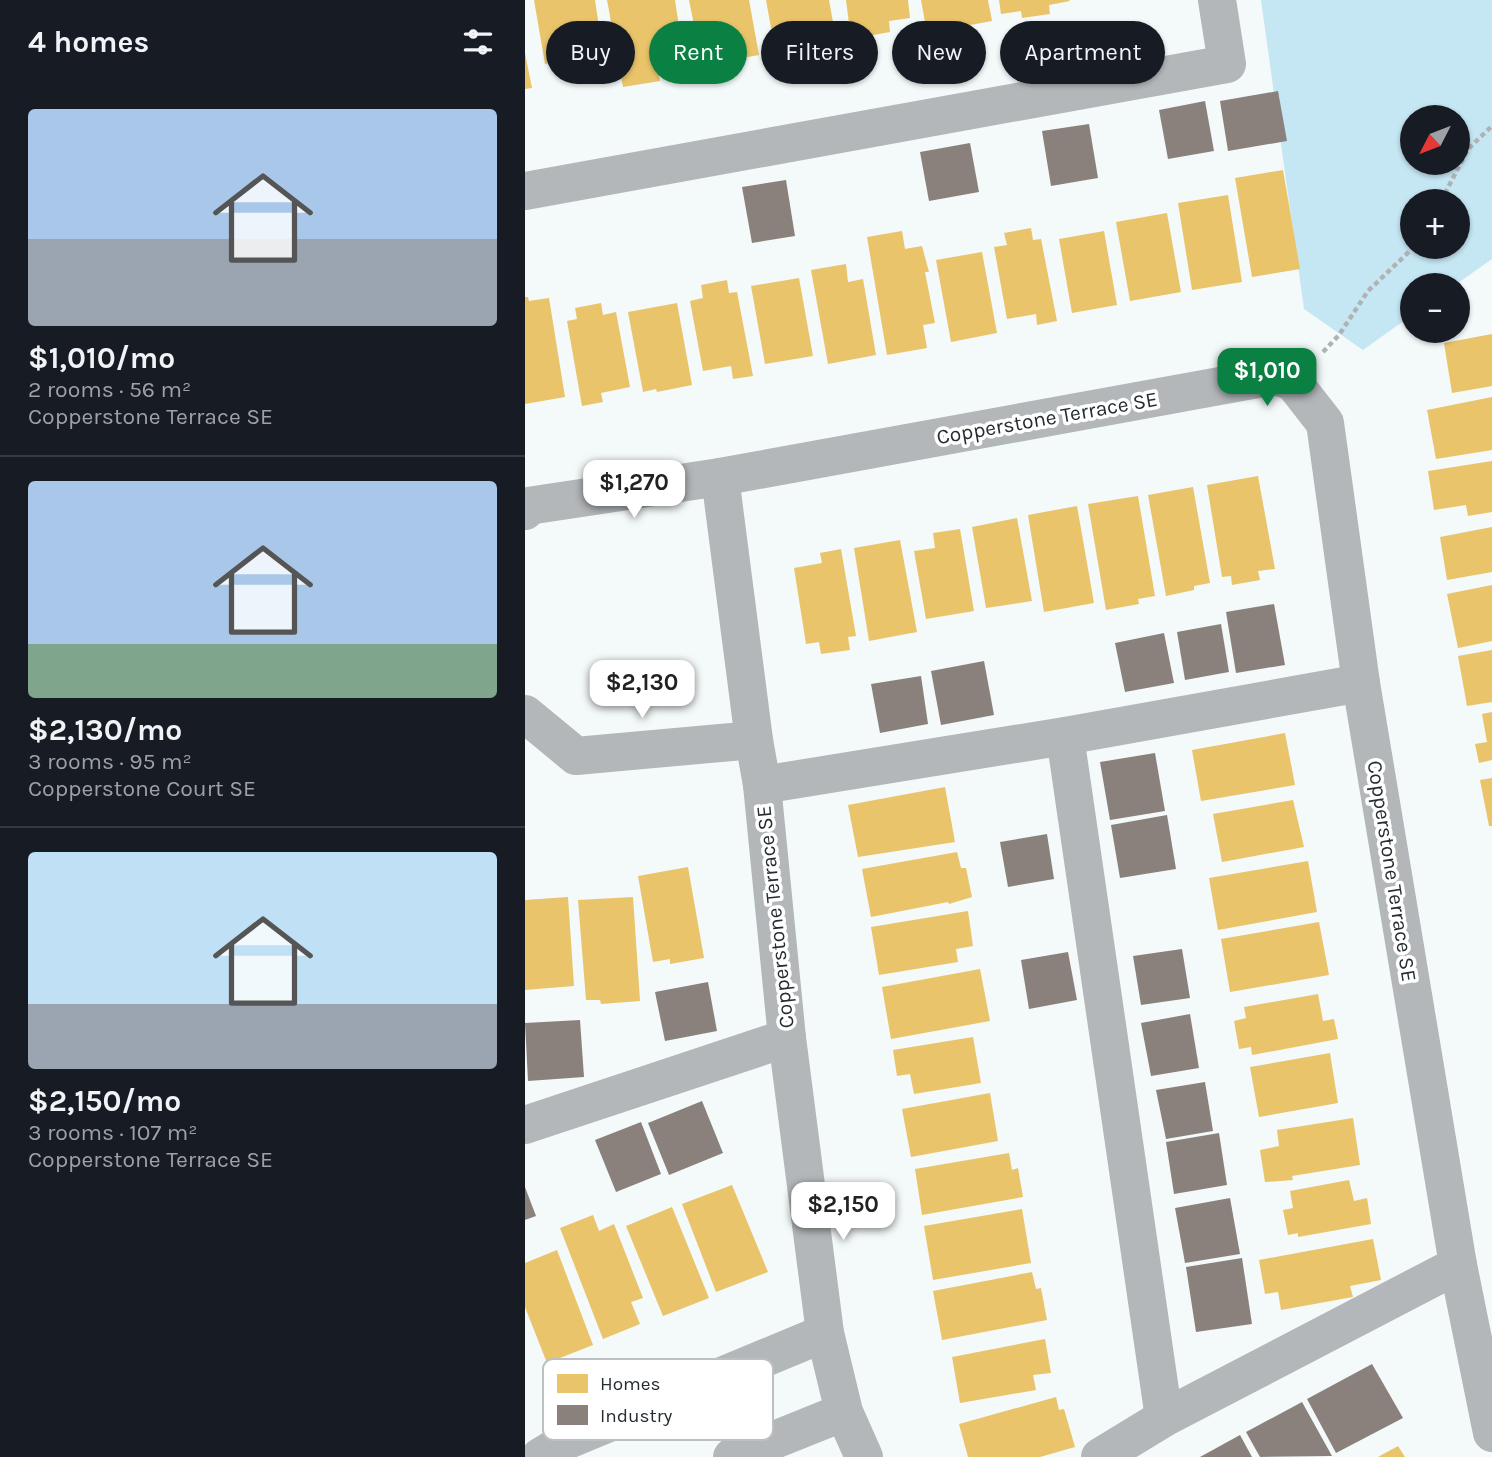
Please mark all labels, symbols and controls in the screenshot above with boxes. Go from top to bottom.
chip: Buy [546,21,635,84]
chip: Rent [649,21,747,84]
chip: Filters [761,21,878,84]
chip: New [892,21,986,84]
chip: Apartment [1000,21,1165,84]
icon: filters [459,23,497,61]
text: 4 homes [28,24,149,60]
north arrow [1400,105,1470,175]
map controls [1400,105,1470,343]
icon: home [200,155,326,281]
button: + [1400,189,1470,259]
button: − [1400,273,1470,343]
text: $1,010/mo [28,340,175,376]
pin: $1,010 [1210,348,1324,408]
text: $1,010 [1233,357,1301,384]
text: 2 rooms · 56 m² [28,376,191,403]
street label: Copperstone Terrace SE [935,387,1159,449]
text: Copperstone Terrace SE [28,403,273,430]
pin: $1,270 [577,461,691,520]
text: $1,270 [599,469,669,496]
icon: home [200,527,326,653]
pin: $2,130 [585,660,699,720]
text: $2,130 [606,669,678,696]
text: $2,130/mo [28,712,182,748]
text: 3 rooms · 95 m² [28,748,192,775]
street label: Copperstone Terrace SE [1363,759,1421,983]
text: Copperstone Court SE [28,775,256,802]
street label: Copperstone Terrace SE [751,805,799,1029]
icon: home [200,898,326,1024]
text: $2,150/mo [28,1083,181,1119]
text: 3 rooms · 107 m² [28,1119,197,1146]
text: Copperstone Terrace SE [28,1146,273,1173]
pin: $2,150 [786,1182,900,1242]
text: $2,150 [807,1191,879,1218]
legend [543,1359,773,1440]
text: Homes [600,1373,661,1395]
text: Industry [600,1405,673,1427]

